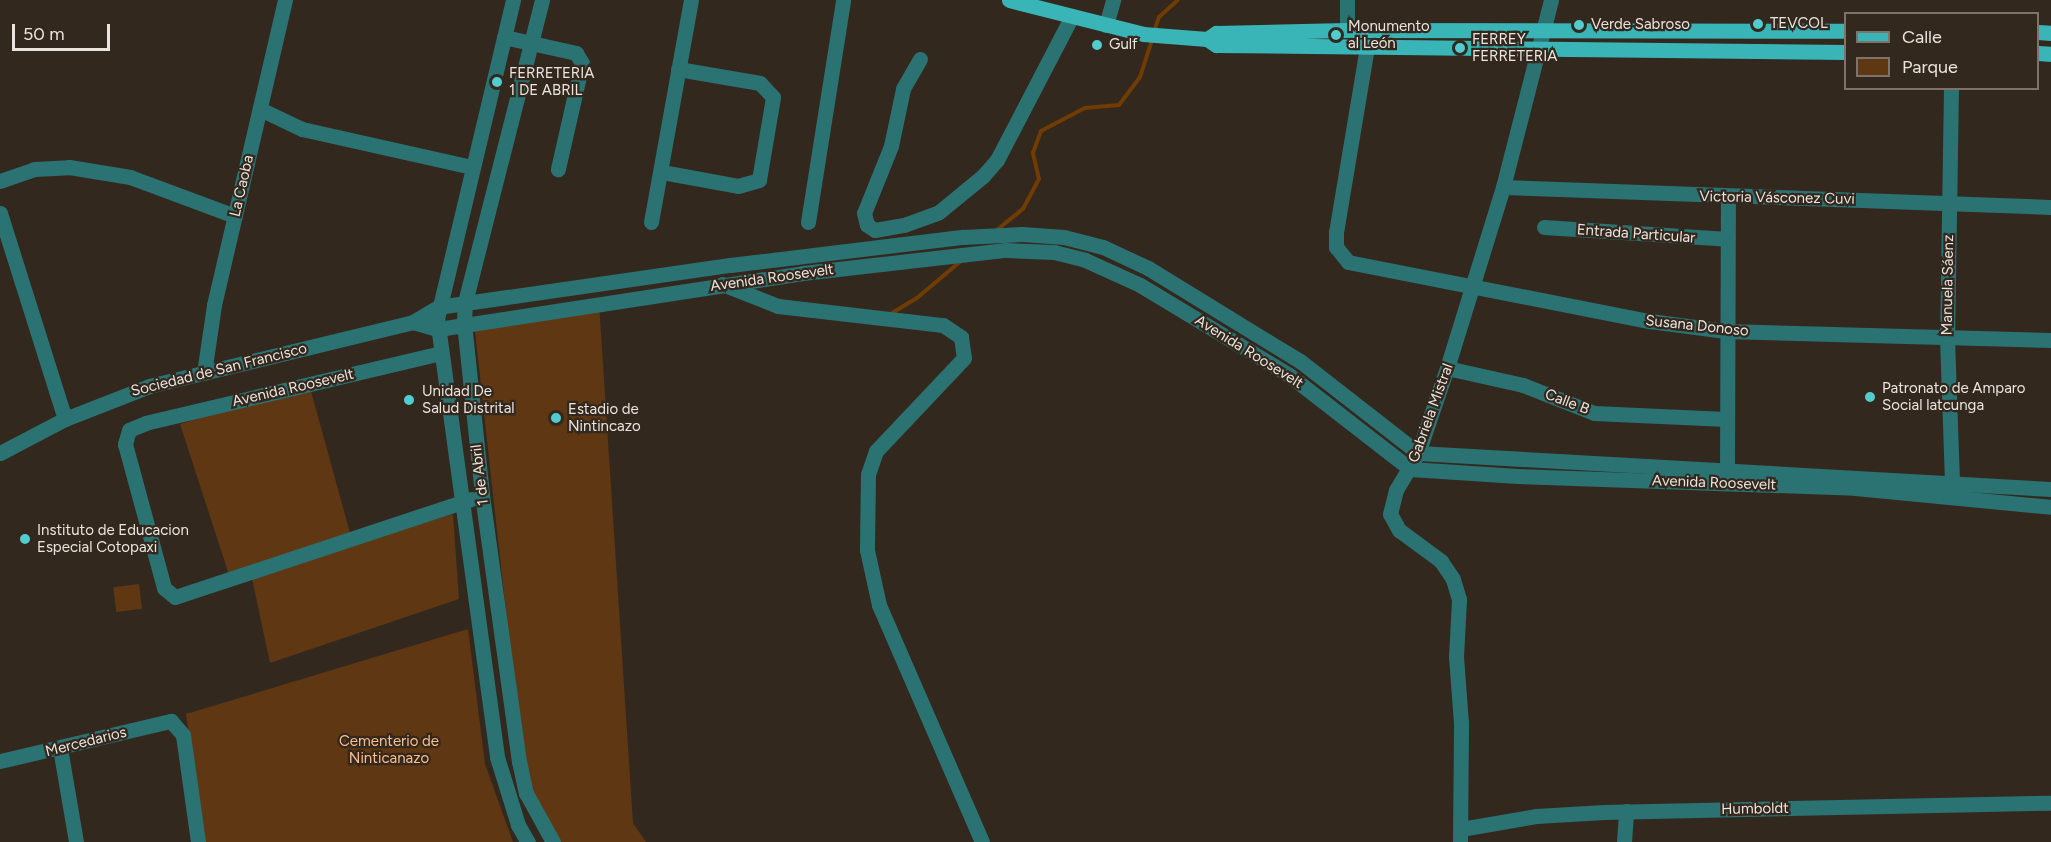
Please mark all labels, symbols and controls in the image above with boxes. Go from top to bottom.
scale bar [15,12,112,50]
legend [1844,12,2039,90]
place label: TEVCOL [1770,15,1828,33]
place label: Verde Sabroso [1591,16,1690,34]
place label: Monumento al León [1348,17,1430,52]
marker: TEVCOL [1751,17,1765,31]
marker: Verde Sabroso [1572,18,1586,32]
text: 50 m [23,23,65,45]
text: Calle [1902,26,1942,48]
marker: Monumento al León [1329,28,1343,42]
place label: FERREY FERRETERIA [1472,30,1557,65]
place label: Gulf [1109,36,1138,54]
marker: Gulf [1090,38,1104,52]
marker: FERREY FERRETERIA [1453,41,1467,55]
text: Parque [1902,56,1958,78]
place label: FERRETERIA 1 DE ABRIL [509,64,594,99]
marker: FERRETERIA 1 DE ABRIL [490,75,504,89]
street label: La Caoba [226,153,258,219]
street label: Victoria Vásconez Cuvi [1699,188,1855,208]
street label: Entrada Particular [1576,221,1696,247]
street label: Manuela Sáenz [1938,235,1958,335]
street label: Avenida Roosevelt [709,260,835,296]
street label: Avenida Roosevelt [1192,311,1306,393]
street label: Susana Donoso [1644,312,1750,340]
street label: Sociedad de San Francisco [129,339,309,401]
street label: Gabriela Mistral [1405,361,1457,465]
street label: Avenida Roosevelt [230,365,356,411]
place label: Patronato de Amparo Social latcunga [1882,379,2026,414]
place label: Unidad De Salud Distrital [422,382,515,417]
street label: Calle B [1542,385,1592,419]
marker: Patronato de Amparo Social latcunga [1863,390,1877,404]
marker: Unidad De Salud Distrital [400,391,418,409]
place label: Estadio de Nintincazo [568,400,641,435]
marker: Estadio de Nintincazo [549,411,563,425]
street label: 1 de Abril [467,443,493,507]
street label: Avenida Roosevelt [1652,472,1776,494]
place label: Instituto de Educacion Especial Cotopaxi [37,521,189,556]
marker: Instituto de Educacion Especial Cotopaxi [18,532,32,546]
street label: Mercedarios [44,723,128,761]
park label: Cementerio de Ninticanazo [339,732,439,767]
street label: Humboldt [1721,799,1789,819]

